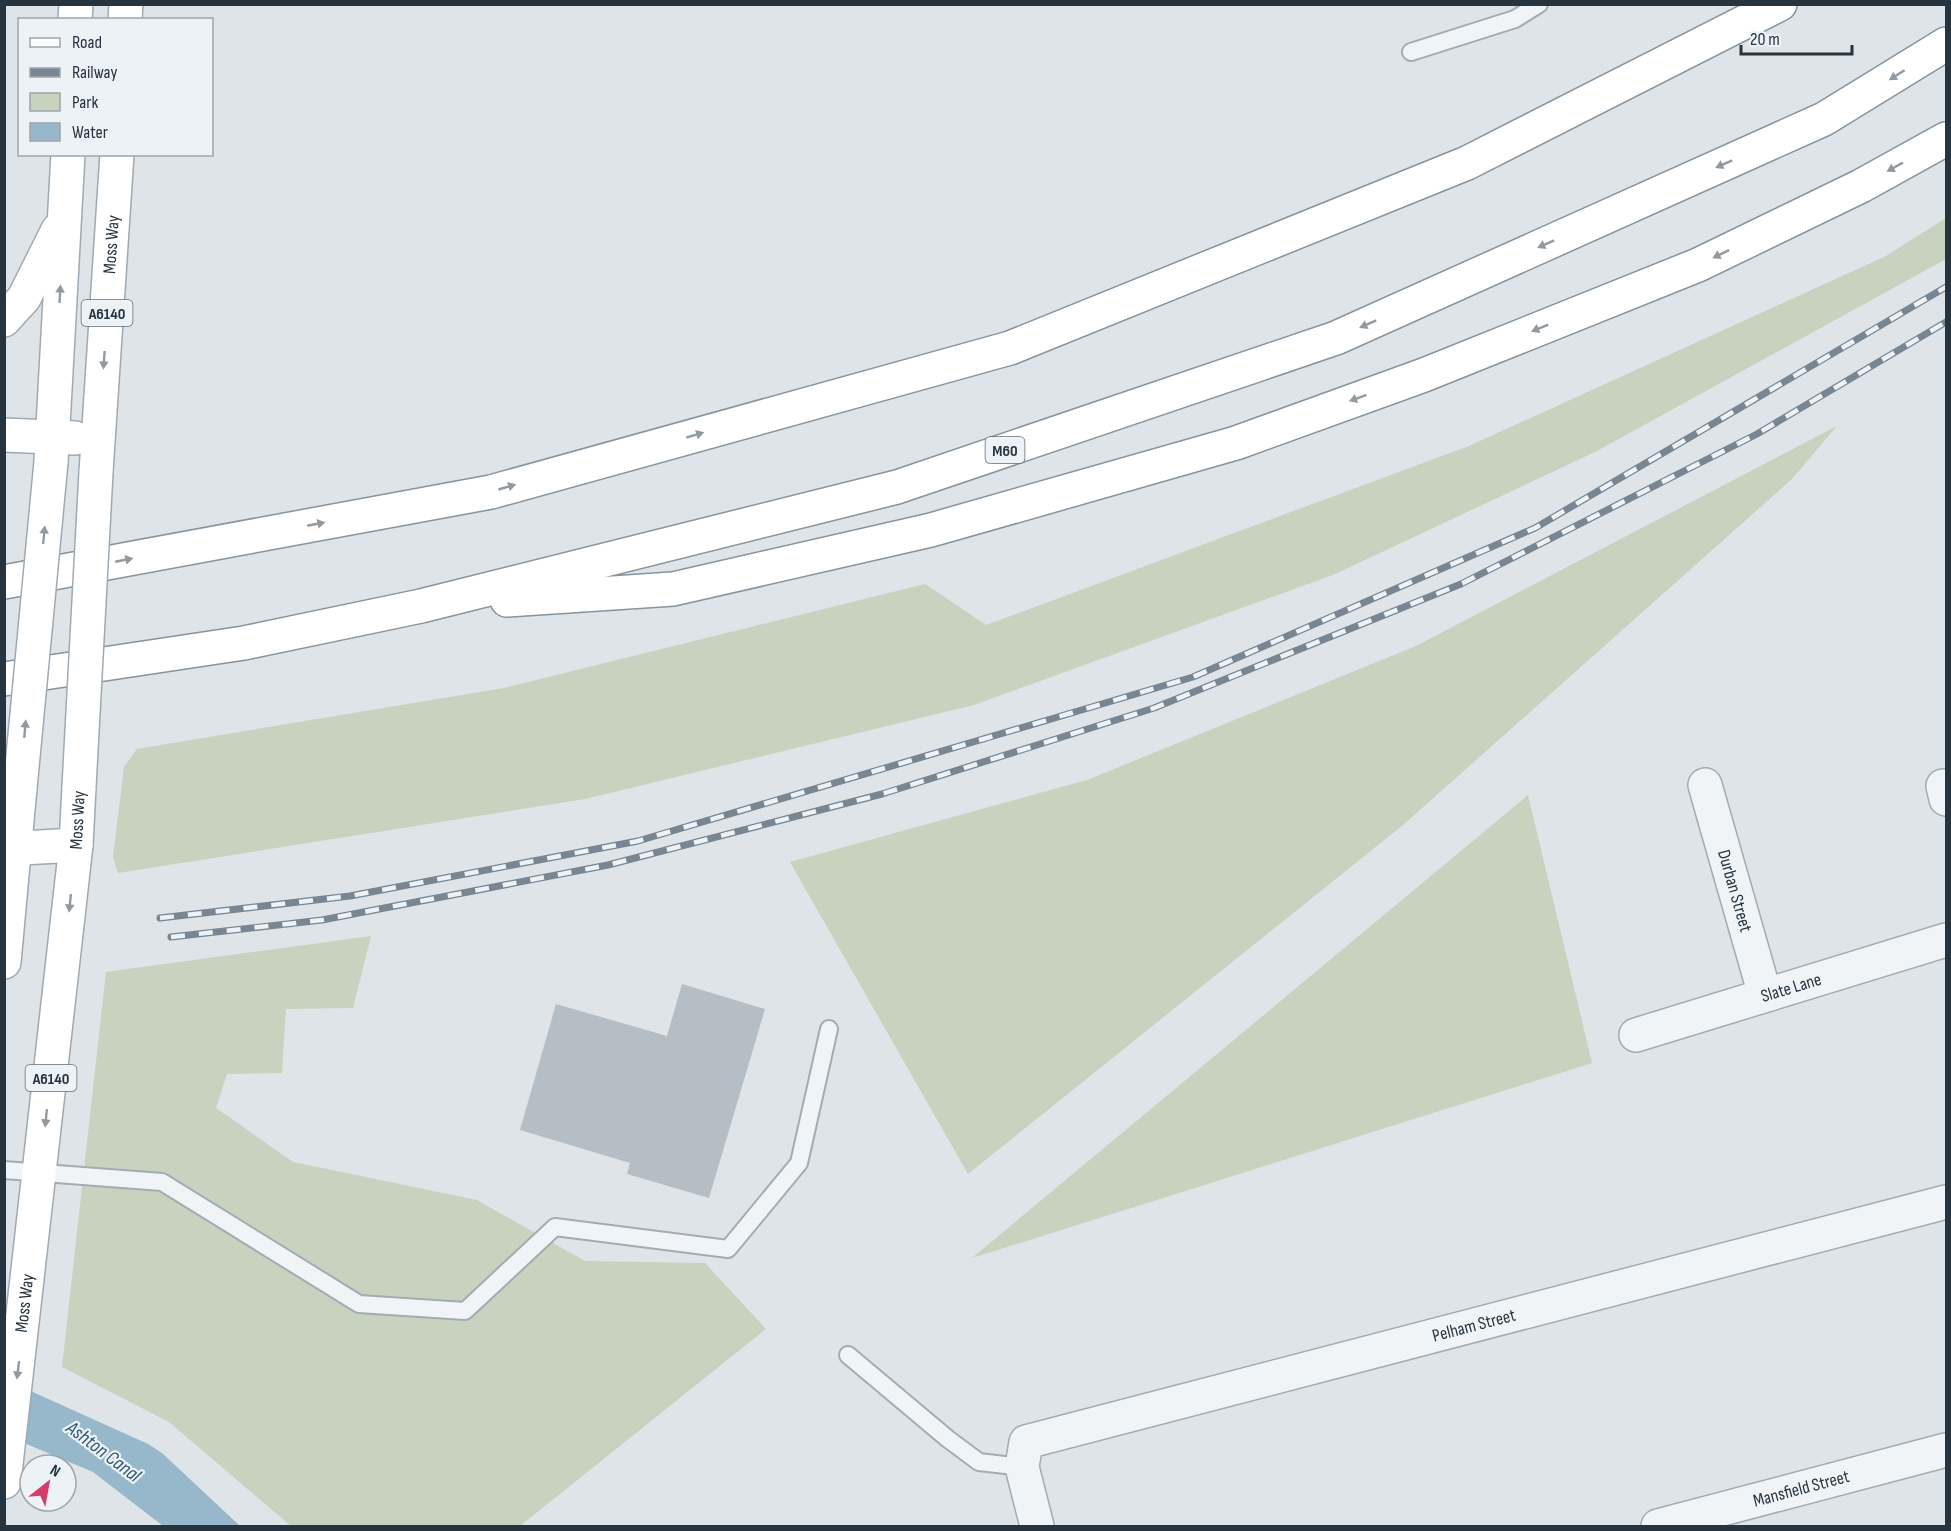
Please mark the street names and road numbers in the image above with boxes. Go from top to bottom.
street label: Moss Way [99,214,124,275]
road number: A6140 [82,300,132,326]
road number: M60 [986,437,1024,463]
street label: Moss Way [66,790,90,850]
street label: Durban Street [1713,847,1757,935]
street label: Slate Lane [1758,969,1824,1007]
road number: A6140 [26,1065,76,1091]
street label: Moss Way [11,1273,38,1334]
street label: Pelham Street [1430,1305,1518,1347]
street label: Mansfield Street [1751,1466,1852,1511]

